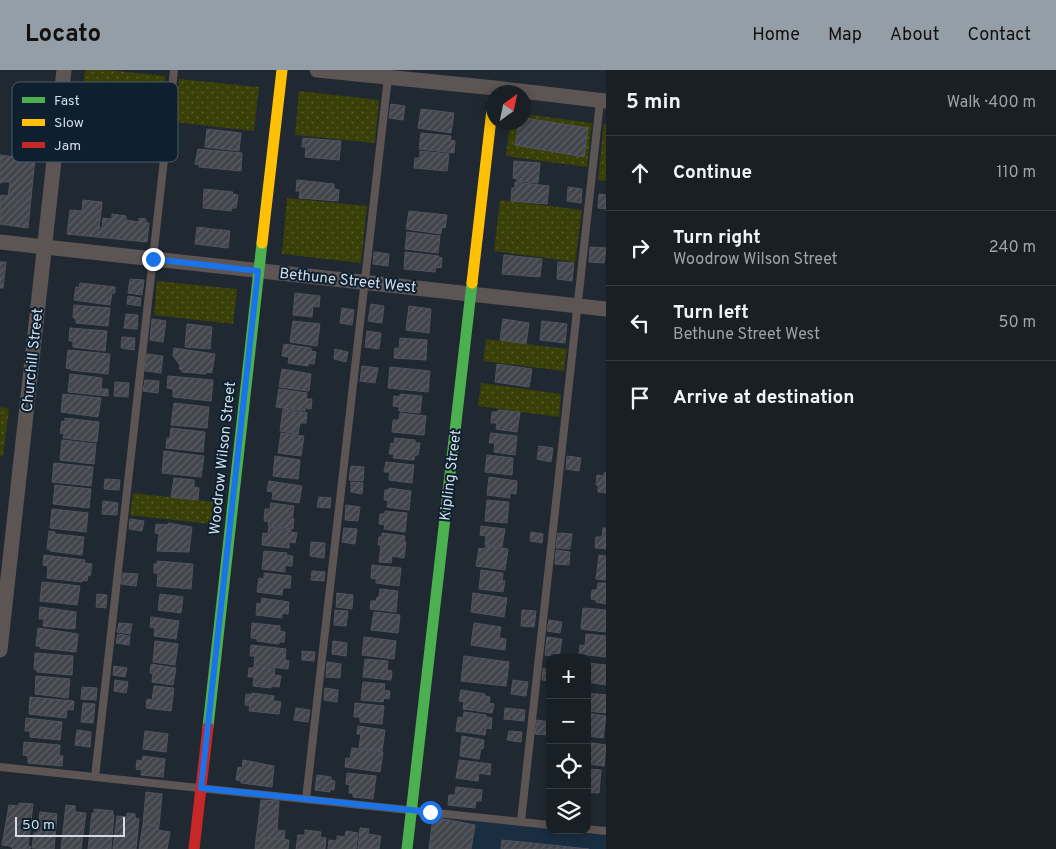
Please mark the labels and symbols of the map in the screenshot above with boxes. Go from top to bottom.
legend [12,82,178,162]
north arrow [486,85,531,130]
text: Fast [54,93,80,110]
text: Slow [54,115,84,132]
text: Jam [54,138,81,155]
route end [142,248,165,271]
street label: Bethune Street West [278,265,417,298]
street label: Churchill Street [19,307,48,413]
street label: Woodrow Wilson Street [206,380,241,536]
street label: Kipling Street [436,428,467,522]
route start [419,801,442,824]
scale bar [15,814,125,837]

